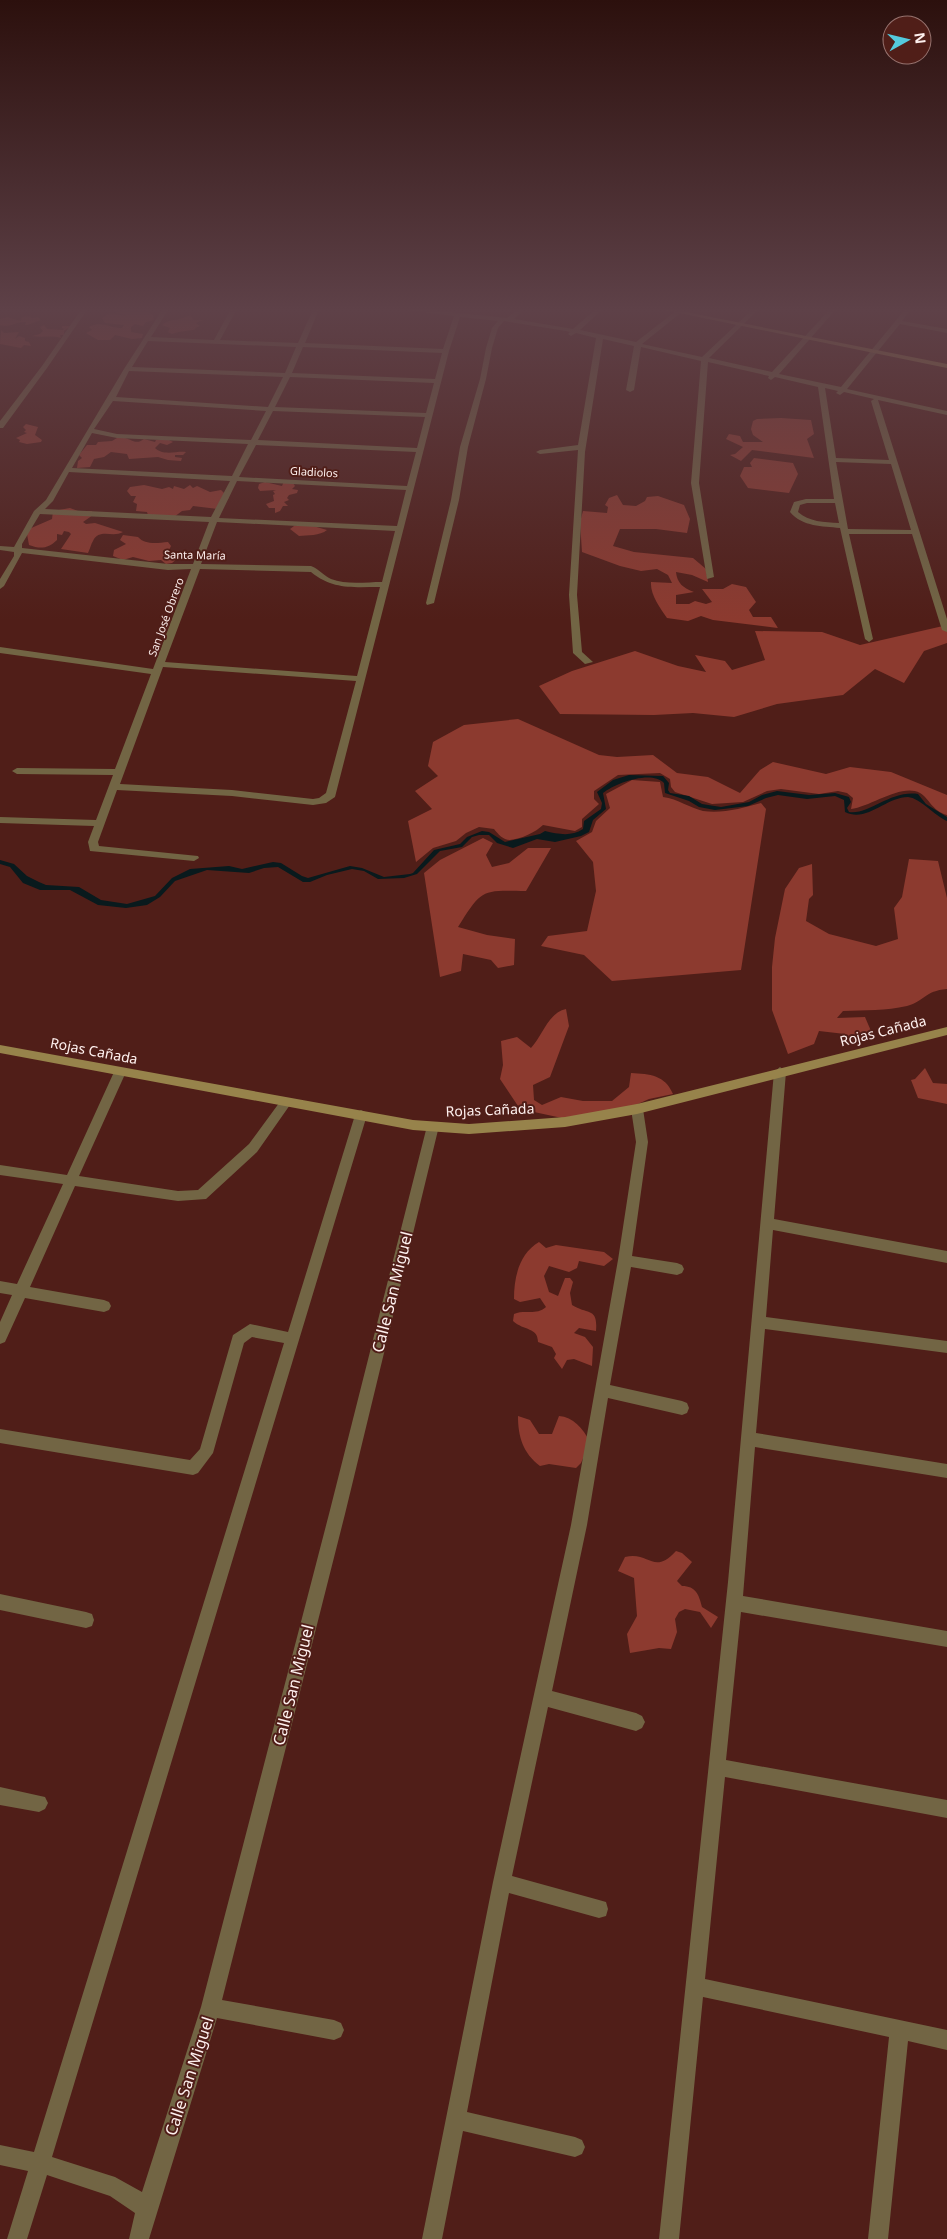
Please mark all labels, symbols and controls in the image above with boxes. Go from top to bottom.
north arrow [882,15,932,65]
text: N [910,31,931,45]
street label: Gladiolos [290,463,338,480]
street label: Santa María [164,546,226,563]
street label: San José Obrero [144,575,187,658]
street label: Rojas Cañada [838,1011,928,1050]
street label: Rojas Cañada [49,1033,139,1068]
street label: Rojas Cañada [445,1098,535,1121]
street label: Calle San Miguel [366,1229,418,1355]
street label: Calle San Miguel [267,1622,319,1748]
street label: Calle San Miguel [159,2014,219,2138]

